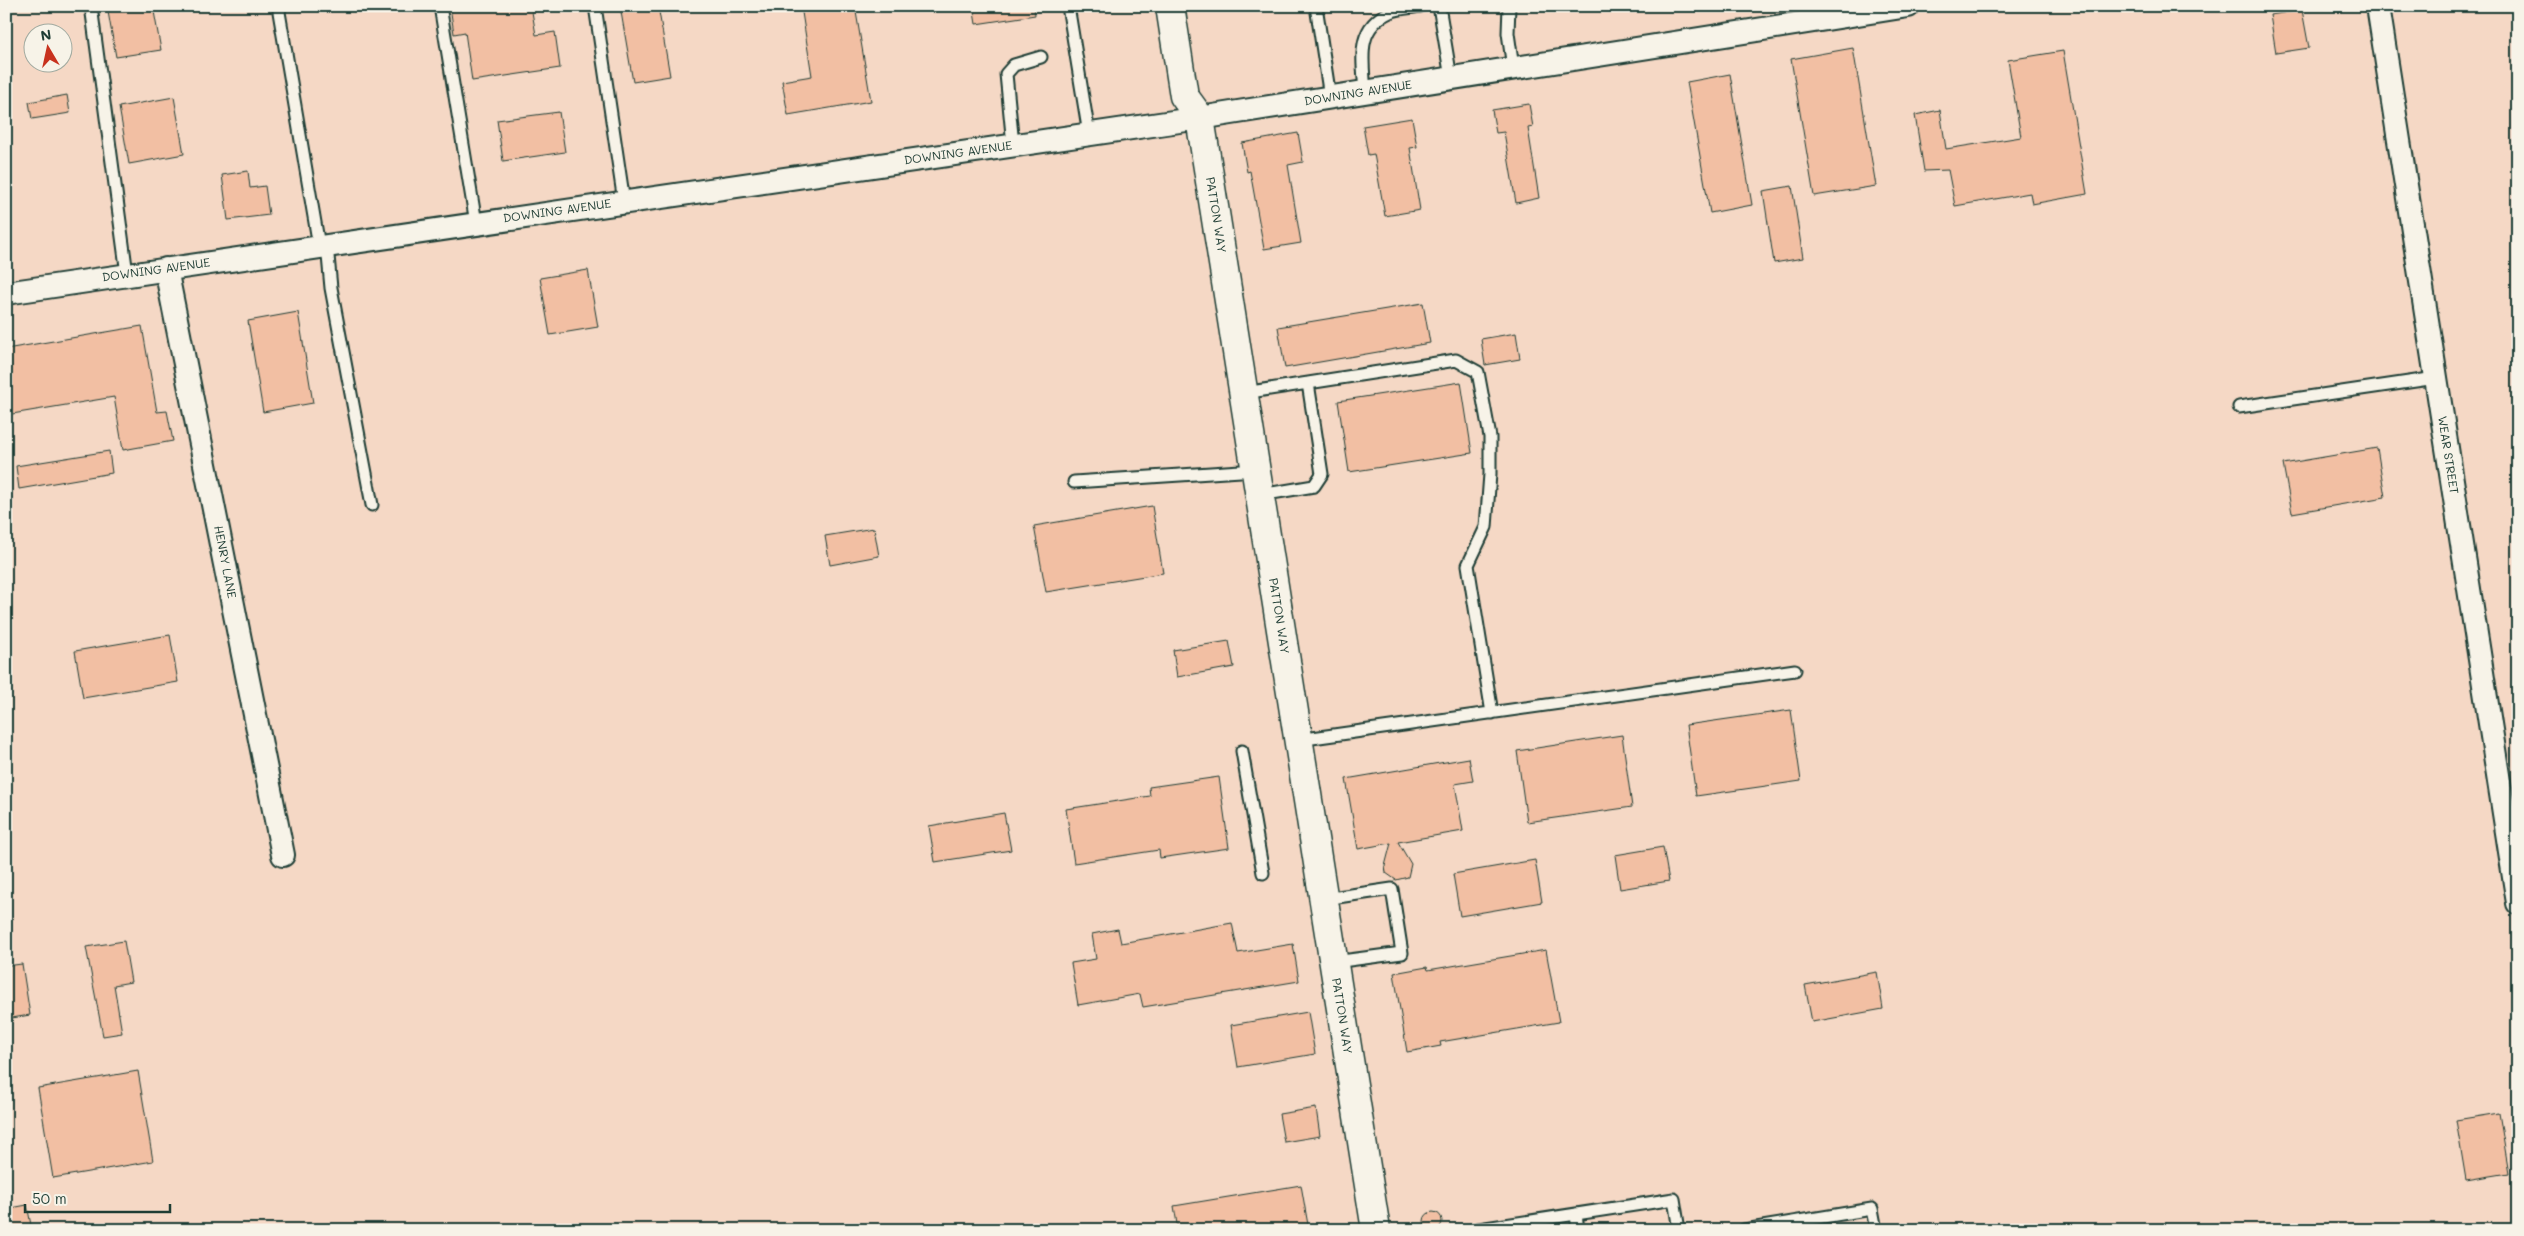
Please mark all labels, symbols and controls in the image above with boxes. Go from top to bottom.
north arrow [22,22,72,72]
text: N [39,24,53,45]
street label: DOWNING AVENUE [1303,76,1413,108]
street label: DOWNING AVENUE [903,136,1013,168]
street label: PATTON WAY [1203,176,1231,254]
street label: DOWNING AVENUE [502,194,612,226]
street label: DOWNING AVENUE [101,253,211,285]
street label: WEAR STREET [2435,415,2463,495]
street label: HENRY LANE [211,524,241,600]
street label: PATTON WAY [1266,577,1294,655]
street label: PATTON WAY [1329,977,1357,1055]
scale bar [25,1181,170,1213]
text: 50 m [32,1188,67,1208]

